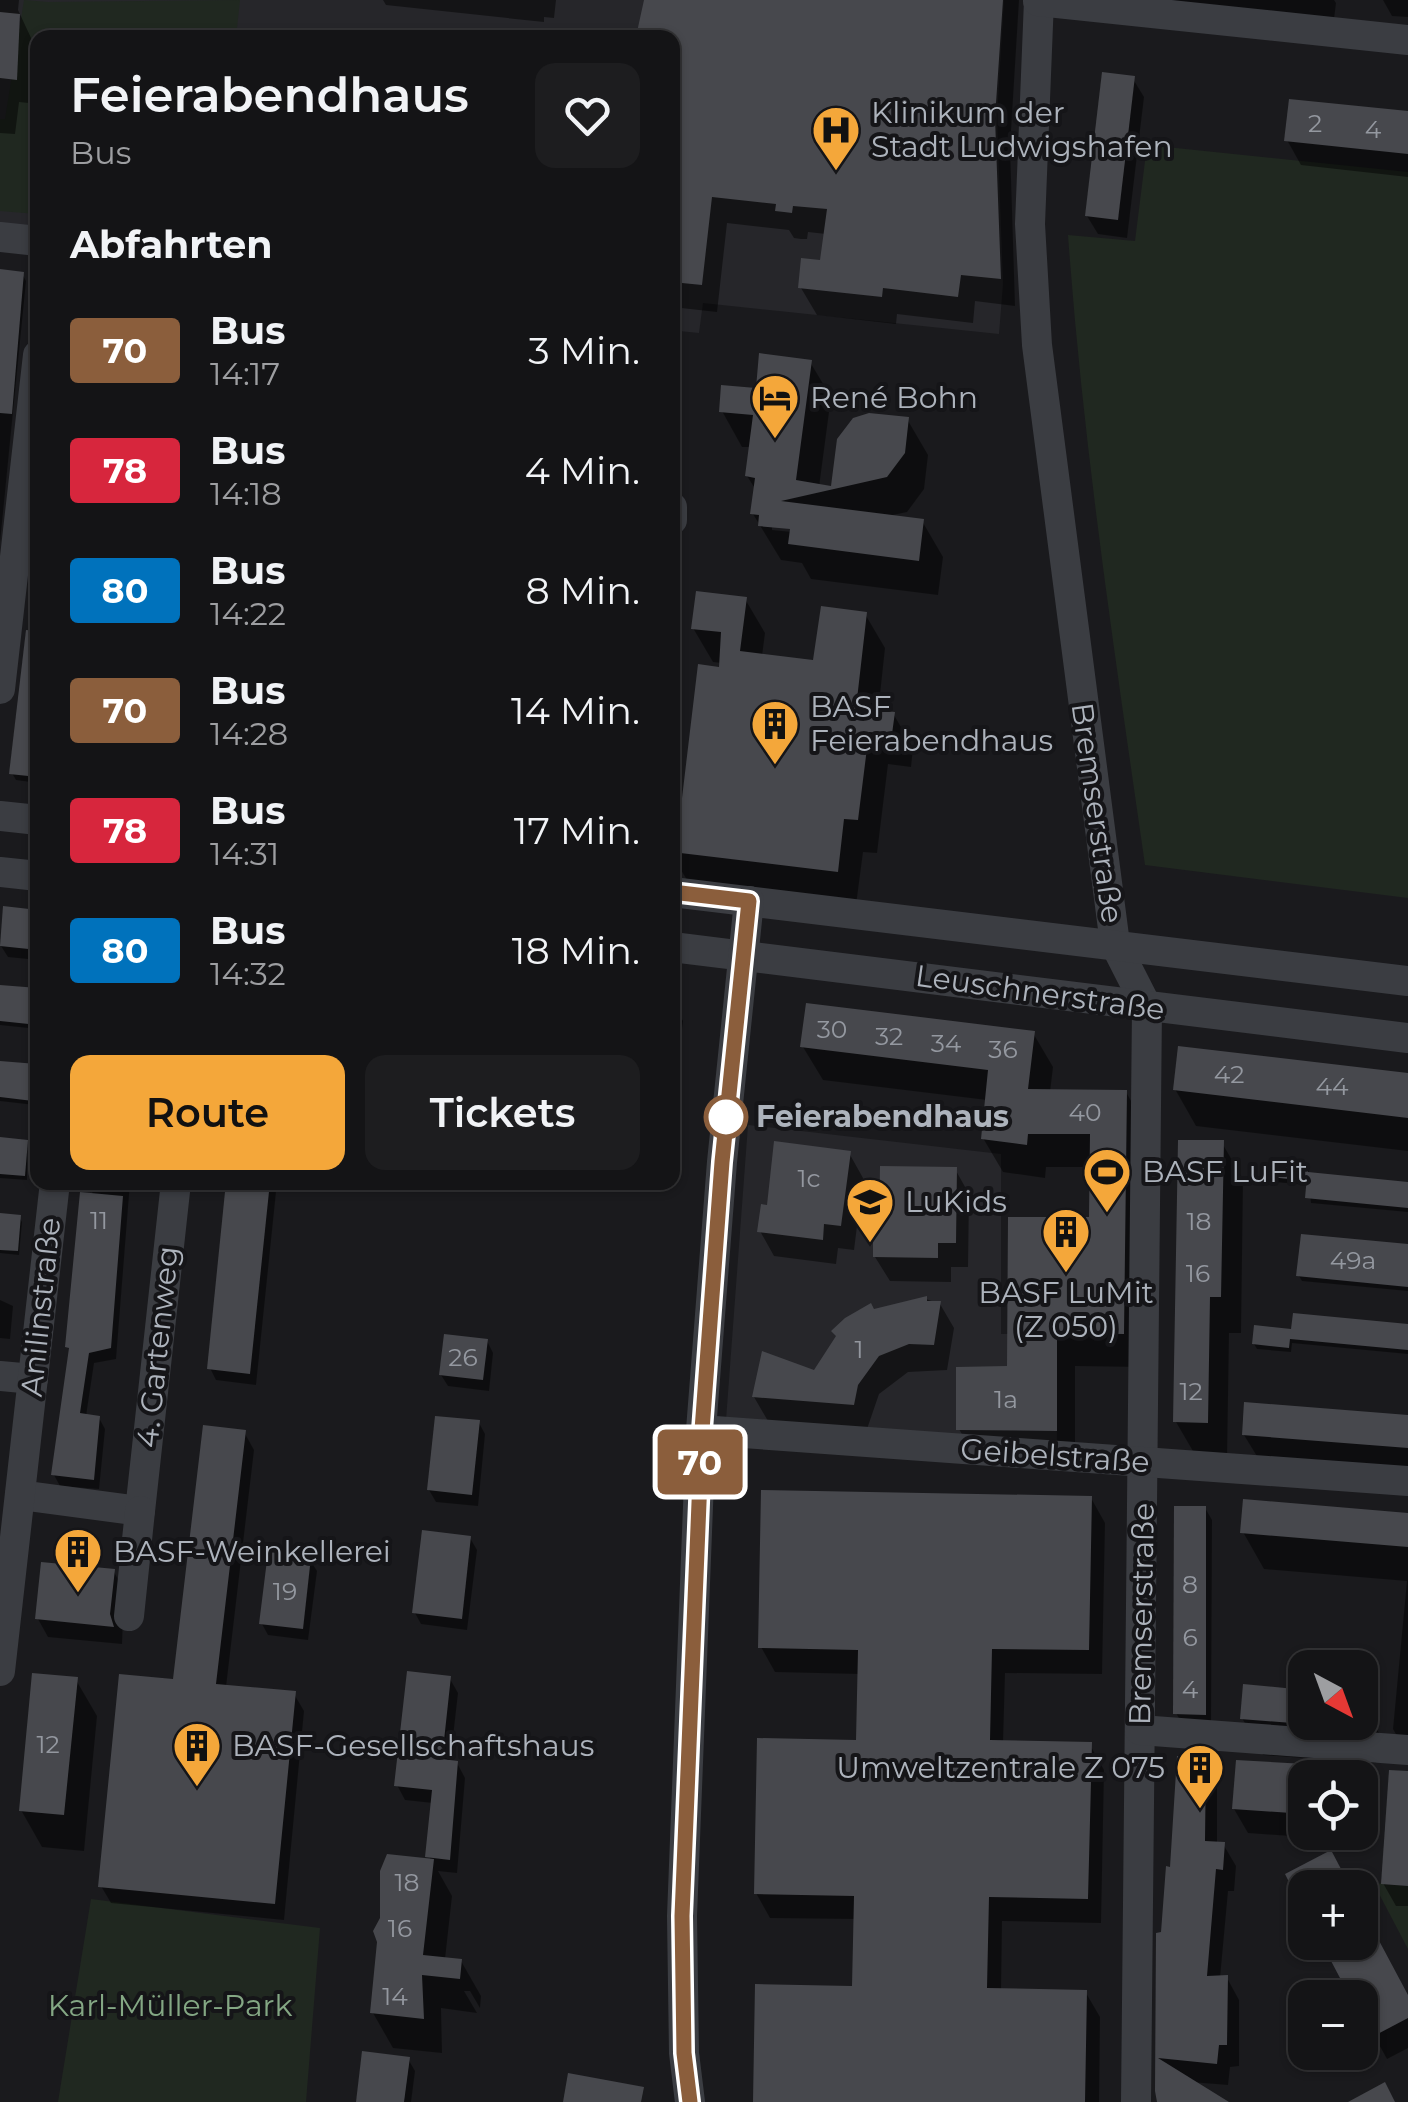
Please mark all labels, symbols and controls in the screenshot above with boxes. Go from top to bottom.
button: heart [535,63,640,168]
text: Feierabendhaus [70,66,469,124]
place label: Klinikum der Stadt Ludwigshafen [871,94,1173,165]
hospital icon: Klinikum der Stadt Ludwigshafen [810,104,862,172]
house number: 2 [1308,108,1322,138]
house number: 4 [1365,114,1382,144]
text: Bus [70,133,131,172]
text: Abfahrten [70,221,272,268]
text: Bus [210,307,285,354]
text: 3 Min. [528,327,640,374]
text: 70 [103,329,147,372]
text: 14:17 [210,354,280,393]
hotel icon: René Bohn [749,372,801,440]
place label: René Bohn [810,379,978,416]
text: Bus [210,427,285,474]
text: 4 Min. [525,447,640,494]
text: 78 [103,449,147,492]
text: 14:18 [210,474,282,513]
text: Bus [210,547,285,594]
text: 8 Min. [526,567,640,614]
text: 80 [102,569,148,612]
text: 14:22 [210,594,286,633]
text: Bus [210,667,285,714]
text: 14 Min. [511,687,640,734]
place label: BASF Feierabendhaus [810,688,1053,759]
text: 70 [103,689,147,732]
building icon: BASF Feierabendhaus [749,698,801,766]
street label: Bremserstraße [1064,700,1131,926]
text: 14:28 [210,714,288,753]
text: Bus [210,787,285,834]
text: 17 Min. [514,807,640,854]
text: 78 [103,809,147,852]
text: 14:31 [210,834,279,873]
text: Bus [210,907,285,954]
text: 18 Min. [512,927,640,974]
text: 80 [102,929,148,972]
text: 14:32 [210,954,286,993]
street label: Leuschnerstraße [913,957,1167,1028]
house number: 30 [817,1014,847,1044]
house number: 32 [875,1021,903,1051]
house number: 34 [931,1028,962,1058]
house number: 36 [988,1034,1018,1064]
button: Route [70,1055,345,1170]
button: Tickets [365,1055,640,1170]
house number: 42 [1214,1059,1244,1089]
house number: 44 [1315,1071,1349,1101]
marker: Feierabendhaus [705,1096,747,1138]
house number: 40 [1068,1097,1102,1127]
place label: Feierabendhaus [756,1098,1009,1135]
sports icon: BASF LuFit [1081,1146,1133,1214]
place label: BASF LuFit [1142,1153,1308,1190]
house number: 1c [797,1163,821,1193]
school or university icon: LuKids [844,1176,896,1244]
place label: LuKids [905,1183,1007,1220]
house number: 11 [90,1205,108,1235]
building icon: BASF LuMit (Z 050) [1040,1206,1092,1274]
house number: 18 [1187,1206,1211,1236]
street label: Anilinstraße [13,1216,68,1398]
street label: 4. Gartenweg [129,1244,186,1449]
house number: 49a [1330,1245,1376,1275]
house number: 16 [1186,1258,1210,1288]
place label: BASF LuMit (Z 050) [978,1274,1154,1345]
house number: 1 [854,1334,864,1364]
house number: 26 [448,1342,478,1372]
house number: 12 [1179,1376,1203,1406]
house number: 1a [994,1384,1018,1414]
line badge: 70 [655,1430,745,1494]
street label: Geibelstraße [959,1430,1151,1481]
text: 70 [678,1441,722,1484]
street label: Bremserstraße [1121,1502,1162,1726]
building icon: BASF-Weinkellerei [52,1526,104,1594]
place label: BASF-Weinkellerei [113,1533,391,1570]
house number: 8 [1182,1569,1198,1599]
house number: 19 [273,1576,297,1606]
house number: 6 [1182,1622,1198,1652]
north arrow [1288,1650,1378,1740]
map controls [1288,1650,1378,2070]
house number: 4 [1182,1674,1199,1704]
building icon: BASF-Gesellschaftshaus [171,1720,223,1788]
place label: BASF-Gesellschaftshaus [232,1727,594,1764]
house number: 12 [36,1729,60,1759]
building icon: Umweltzentrale Z 075 [1174,1742,1226,1810]
place label: Umweltzentrale Z 075 [836,1749,1165,1786]
button: locate [1288,1760,1378,1850]
house number: 18 [395,1867,419,1897]
button: + [1288,1870,1378,1960]
house number: 16 [388,1913,412,1943]
button: − [1288,1980,1378,2070]
house number: 14 [382,1981,408,2011]
park label: Karl-Müller-Park [48,1987,292,2024]

